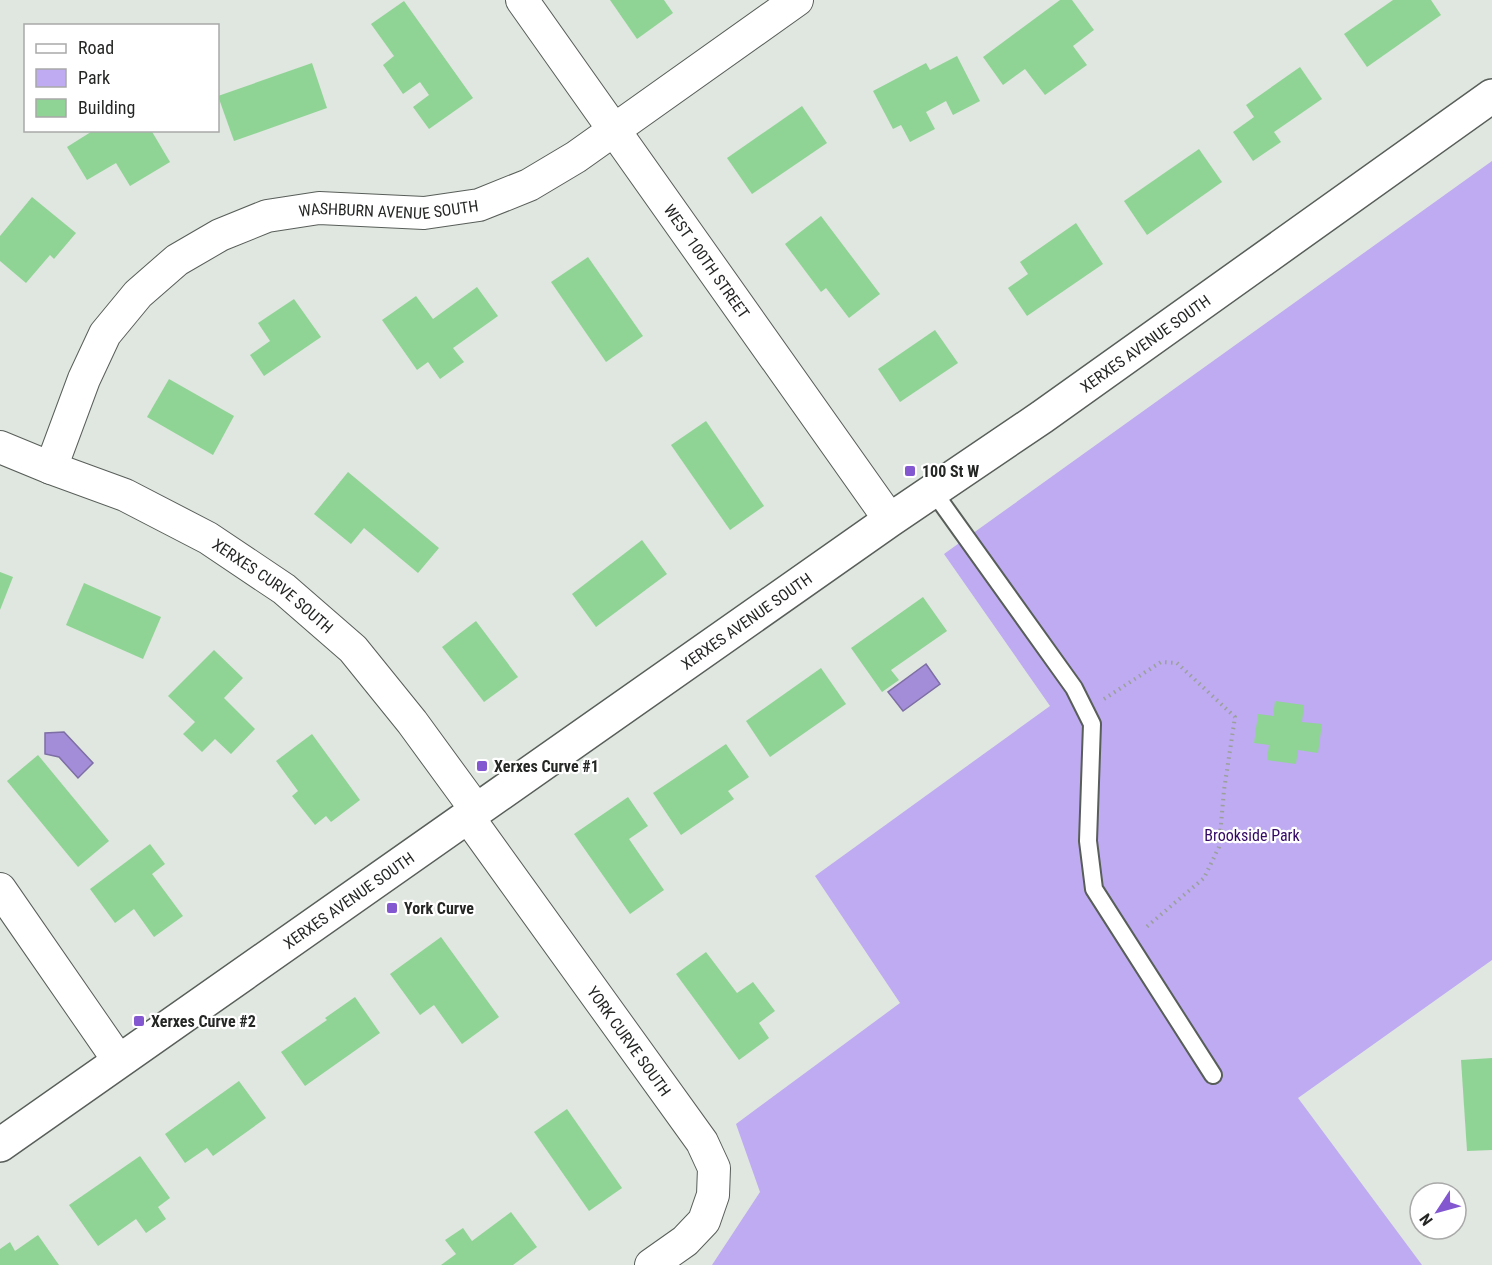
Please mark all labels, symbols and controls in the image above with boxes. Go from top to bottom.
legend [24,24,219,132]
text: Road [78,37,114,58]
text: Park [78,67,110,88]
text: Building [78,97,135,118]
street label: WASHBURN AVENUE SOUTH [298,196,480,223]
street label: WEST 100TH STREET [660,201,753,322]
street label: XERXES AVENUE SOUTH [1077,291,1214,397]
place label: 100 St W [922,462,979,481]
marker: 100 St W [903,464,917,478]
street label: XERXES CURVE SOUTH [209,535,337,637]
street label: XERXES AVENUE SOUTH [678,569,816,674]
place label: Xerxes Curve #1 [494,757,599,776]
marker: Xerxes Curve #1 [475,759,489,773]
park label: Brookside Park [1204,826,1300,845]
street label: XERXES AVENUE SOUTH [280,848,418,953]
place label: York Curve [404,899,474,918]
marker: York Curve [385,901,399,915]
street label: YORK CURVE SOUTH [583,983,675,1100]
place label: Xerxes Curve #2 [151,1012,256,1031]
marker: Xerxes Curve #2 [132,1014,146,1028]
north arrow [1408,1181,1468,1241]
text: N [1416,1210,1437,1229]

